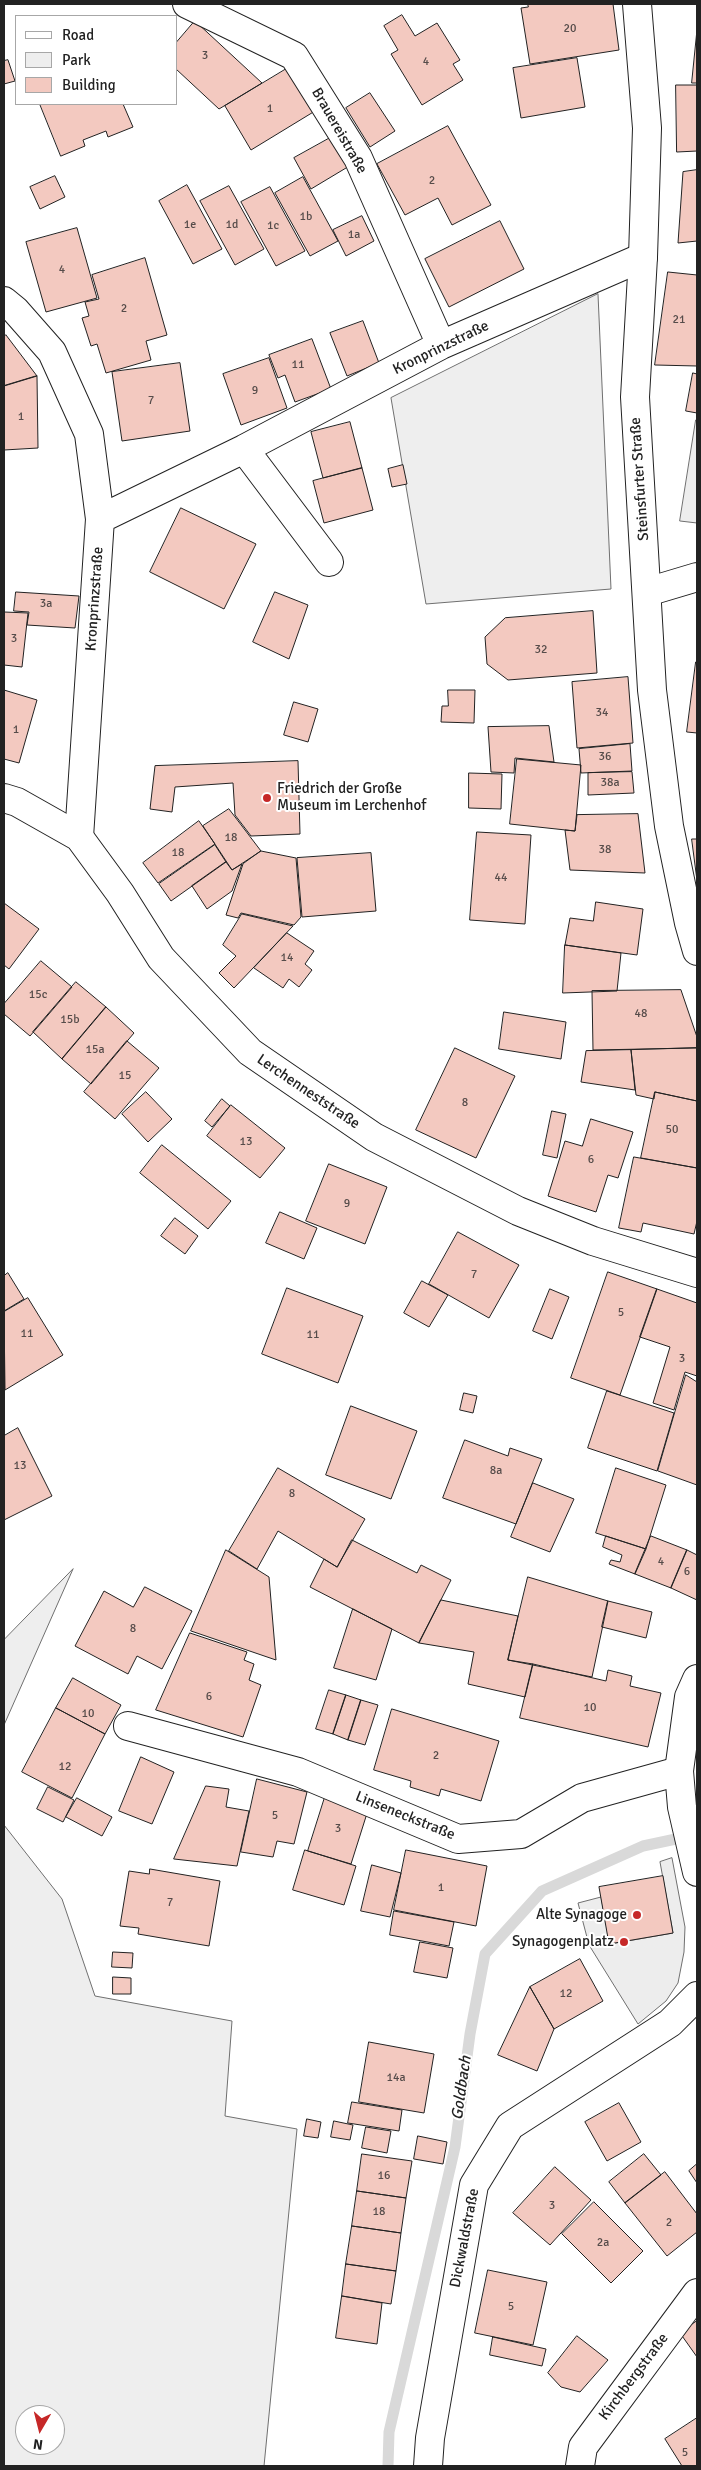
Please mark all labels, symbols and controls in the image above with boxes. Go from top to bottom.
legend [15,15,178,105]
house number: 20 [564,22,576,36]
text: Road [62,26,94,44]
house number: 3 [202,49,208,63]
text: Park [62,51,91,69]
house number: 4 [423,55,429,69]
text: Building [62,76,116,94]
street label: Brauereistraße [307,85,371,177]
house number: 1 [267,102,273,116]
house number: 2 [429,174,435,188]
house number: 1b [300,210,312,224]
house number: 1e [184,218,196,232]
house number: 1d [226,218,238,232]
house number: 1c [267,219,279,233]
house number: 1a [348,228,360,242]
house number: 4 [59,263,65,277]
house number: 2 [121,302,127,316]
house number: 21 [673,313,685,327]
street label: Kronprinzstraße [390,317,492,379]
house number: 11 [292,358,304,372]
house number: 9 [252,384,258,398]
house number: 7 [148,394,154,408]
house number: 1 [18,410,24,424]
street label: Steinsfurter Straße [627,417,653,541]
street label: Kronprinzstraße [82,546,108,652]
house number: 3a [40,597,52,611]
house number: 3 [11,632,17,646]
house number: 32 [535,643,547,657]
house number: 34 [596,706,608,720]
house number: 1 [13,723,19,737]
house number: 36 [599,750,611,764]
house number: 38a [600,776,620,790]
place label: Friedrich der Große Museum im Lerchenhof [277,780,426,815]
marker: Friedrich der Große Museum im Lerchenhof [261,792,273,804]
house number: 18 [225,831,237,845]
house number: 38 [599,843,611,857]
house number: 18 [172,846,184,860]
house number: 44 [495,871,507,885]
house number: 14 [281,951,293,965]
house number: 15c [29,988,47,1002]
house number: 48 [635,1007,647,1021]
house number: 15b [60,1013,80,1027]
house number: 15a [85,1043,105,1057]
street label: Lerchenneststraße [253,1051,363,1133]
house number: 15 [119,1069,131,1083]
house number: 8 [462,1096,468,1110]
house number: 50 [666,1123,678,1137]
house number: 13 [240,1135,252,1149]
house number: 6 [588,1153,594,1167]
house number: 9 [344,1197,350,1211]
house number: 7 [471,1268,477,1282]
house number: 5 [618,1306,624,1320]
house number: 11 [21,1327,33,1341]
house number: 11 [307,1328,319,1342]
house number: 3 [679,1352,685,1366]
house number: 13 [14,1459,26,1473]
house number: 8a [490,1464,502,1478]
house number: 8 [289,1487,295,1501]
house number: 4 [658,1555,664,1569]
house number: 6 [684,1565,690,1579]
house number: 8 [130,1622,136,1636]
house number: 6 [206,1690,212,1704]
house number: 10 [584,1701,596,1715]
house number: 10 [82,1707,94,1721]
house number: 2 [433,1749,439,1763]
house number: 12 [59,1760,71,1774]
street label: Linseneckstraße [353,1788,457,1844]
house number: 5 [272,1809,278,1823]
house number: 3 [335,1822,341,1836]
house number: 1 [438,1881,444,1895]
house number: 7 [167,1896,173,1910]
place label: Alte Synagoge [536,1906,627,1924]
marker: Alte Synagoge [631,1909,643,1921]
place label: Synagogenplatz [512,1933,614,1951]
marker: Synagogenplatz [618,1936,630,1948]
house number: 12 [560,1987,572,2001]
water label: Goldbach [448,2055,476,2121]
house number: 14a [386,2071,406,2085]
house number: 16 [378,2169,390,2183]
street label: Dickwaldstraße [447,2187,483,2289]
house number: 3 [549,2199,555,2213]
house number: 18 [373,2205,385,2219]
house number: 2 [666,2216,672,2230]
house number: 2a [597,2236,609,2250]
house number: 5 [508,2300,514,2314]
street label: Kirchbergstraße [596,2330,672,2424]
north arrow [15,2405,65,2455]
text: N [32,2435,44,2453]
house number: 5 [682,2446,688,2460]

